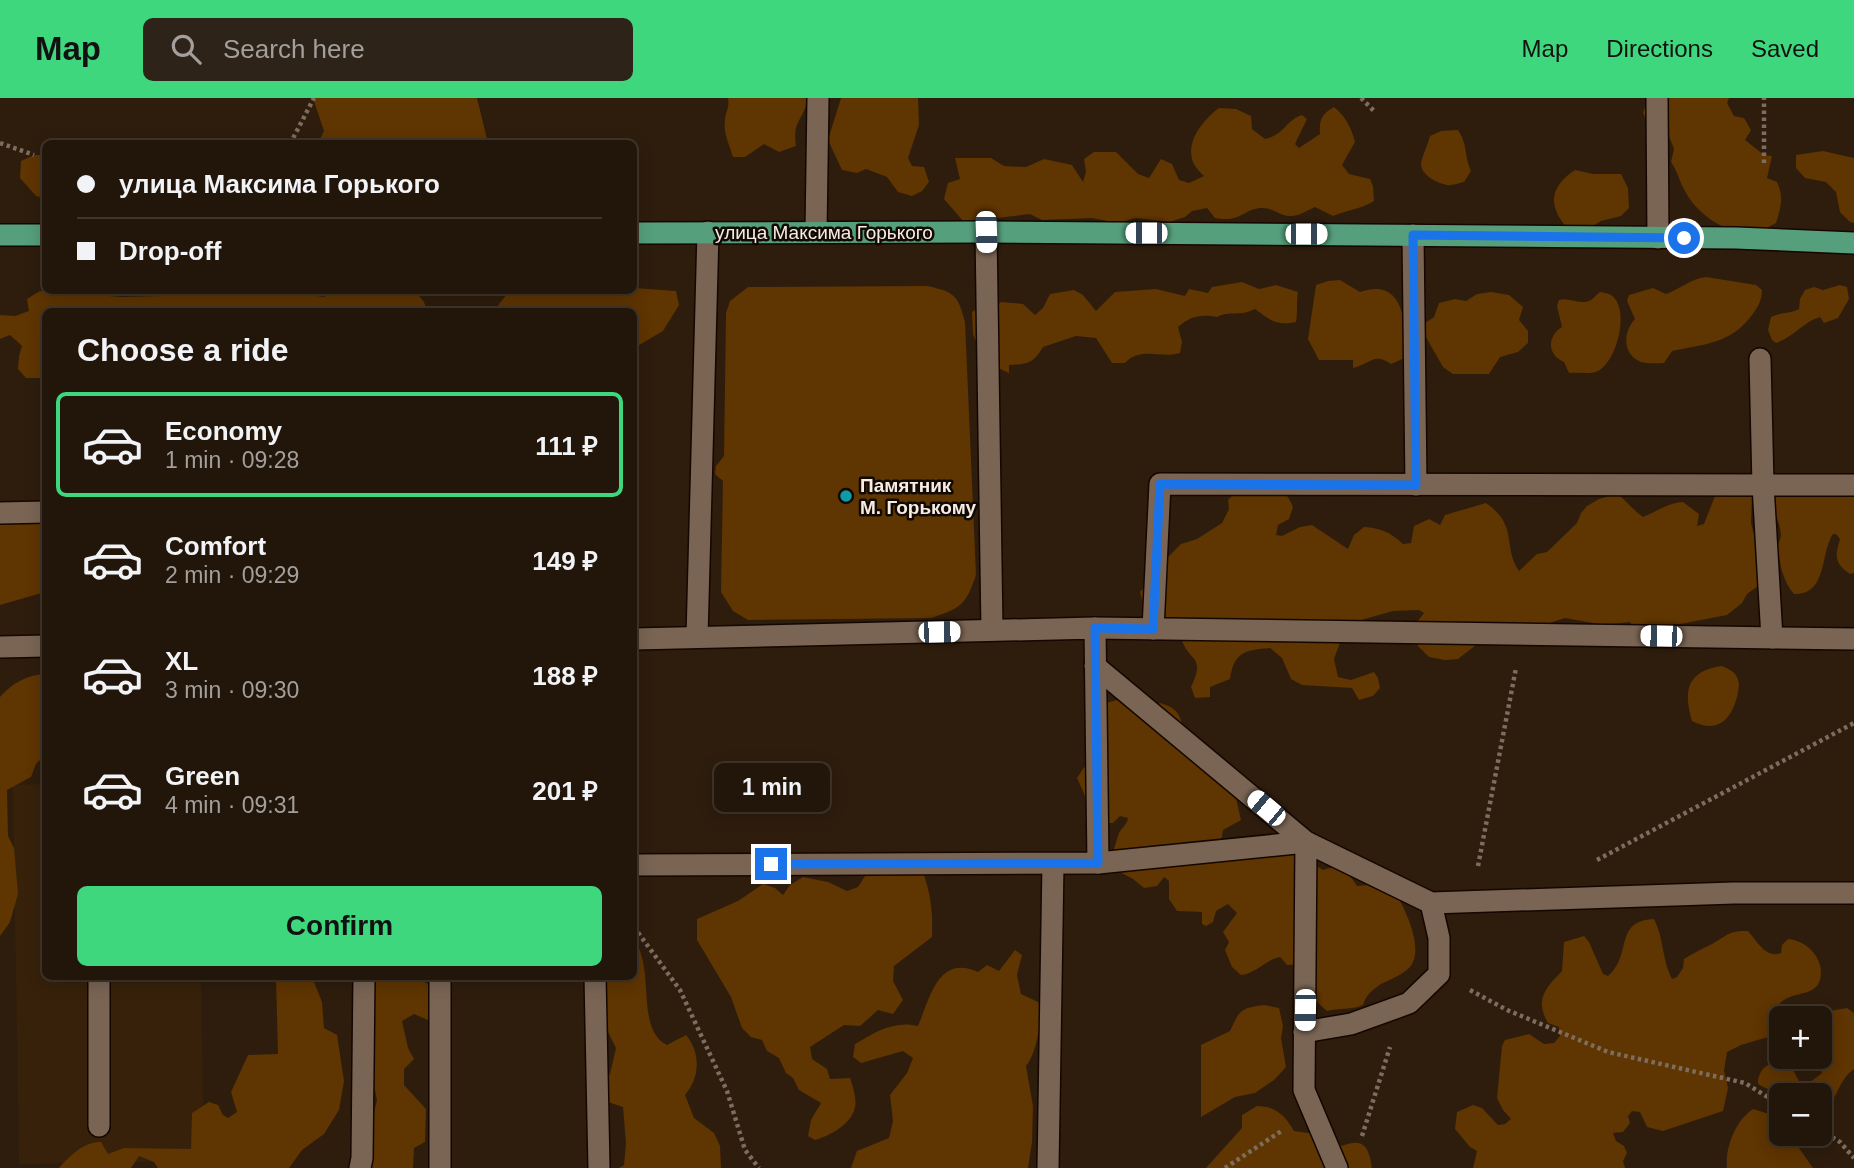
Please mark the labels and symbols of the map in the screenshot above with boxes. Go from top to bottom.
car [975,211,998,253]
street label: улица Максима Горького [715,222,933,243]
route start [1668,222,1700,254]
car [1126,223,1168,244]
car [1286,224,1328,245]
place label: Памятник М. Горькому [860,475,977,518]
marker: Памятник М. Горькому [838,488,854,504]
car [918,621,961,643]
car [1640,625,1683,647]
callout: 1 min [713,762,829,812]
car [1244,786,1289,830]
route end [755,848,787,880]
car [1295,989,1316,1031]

